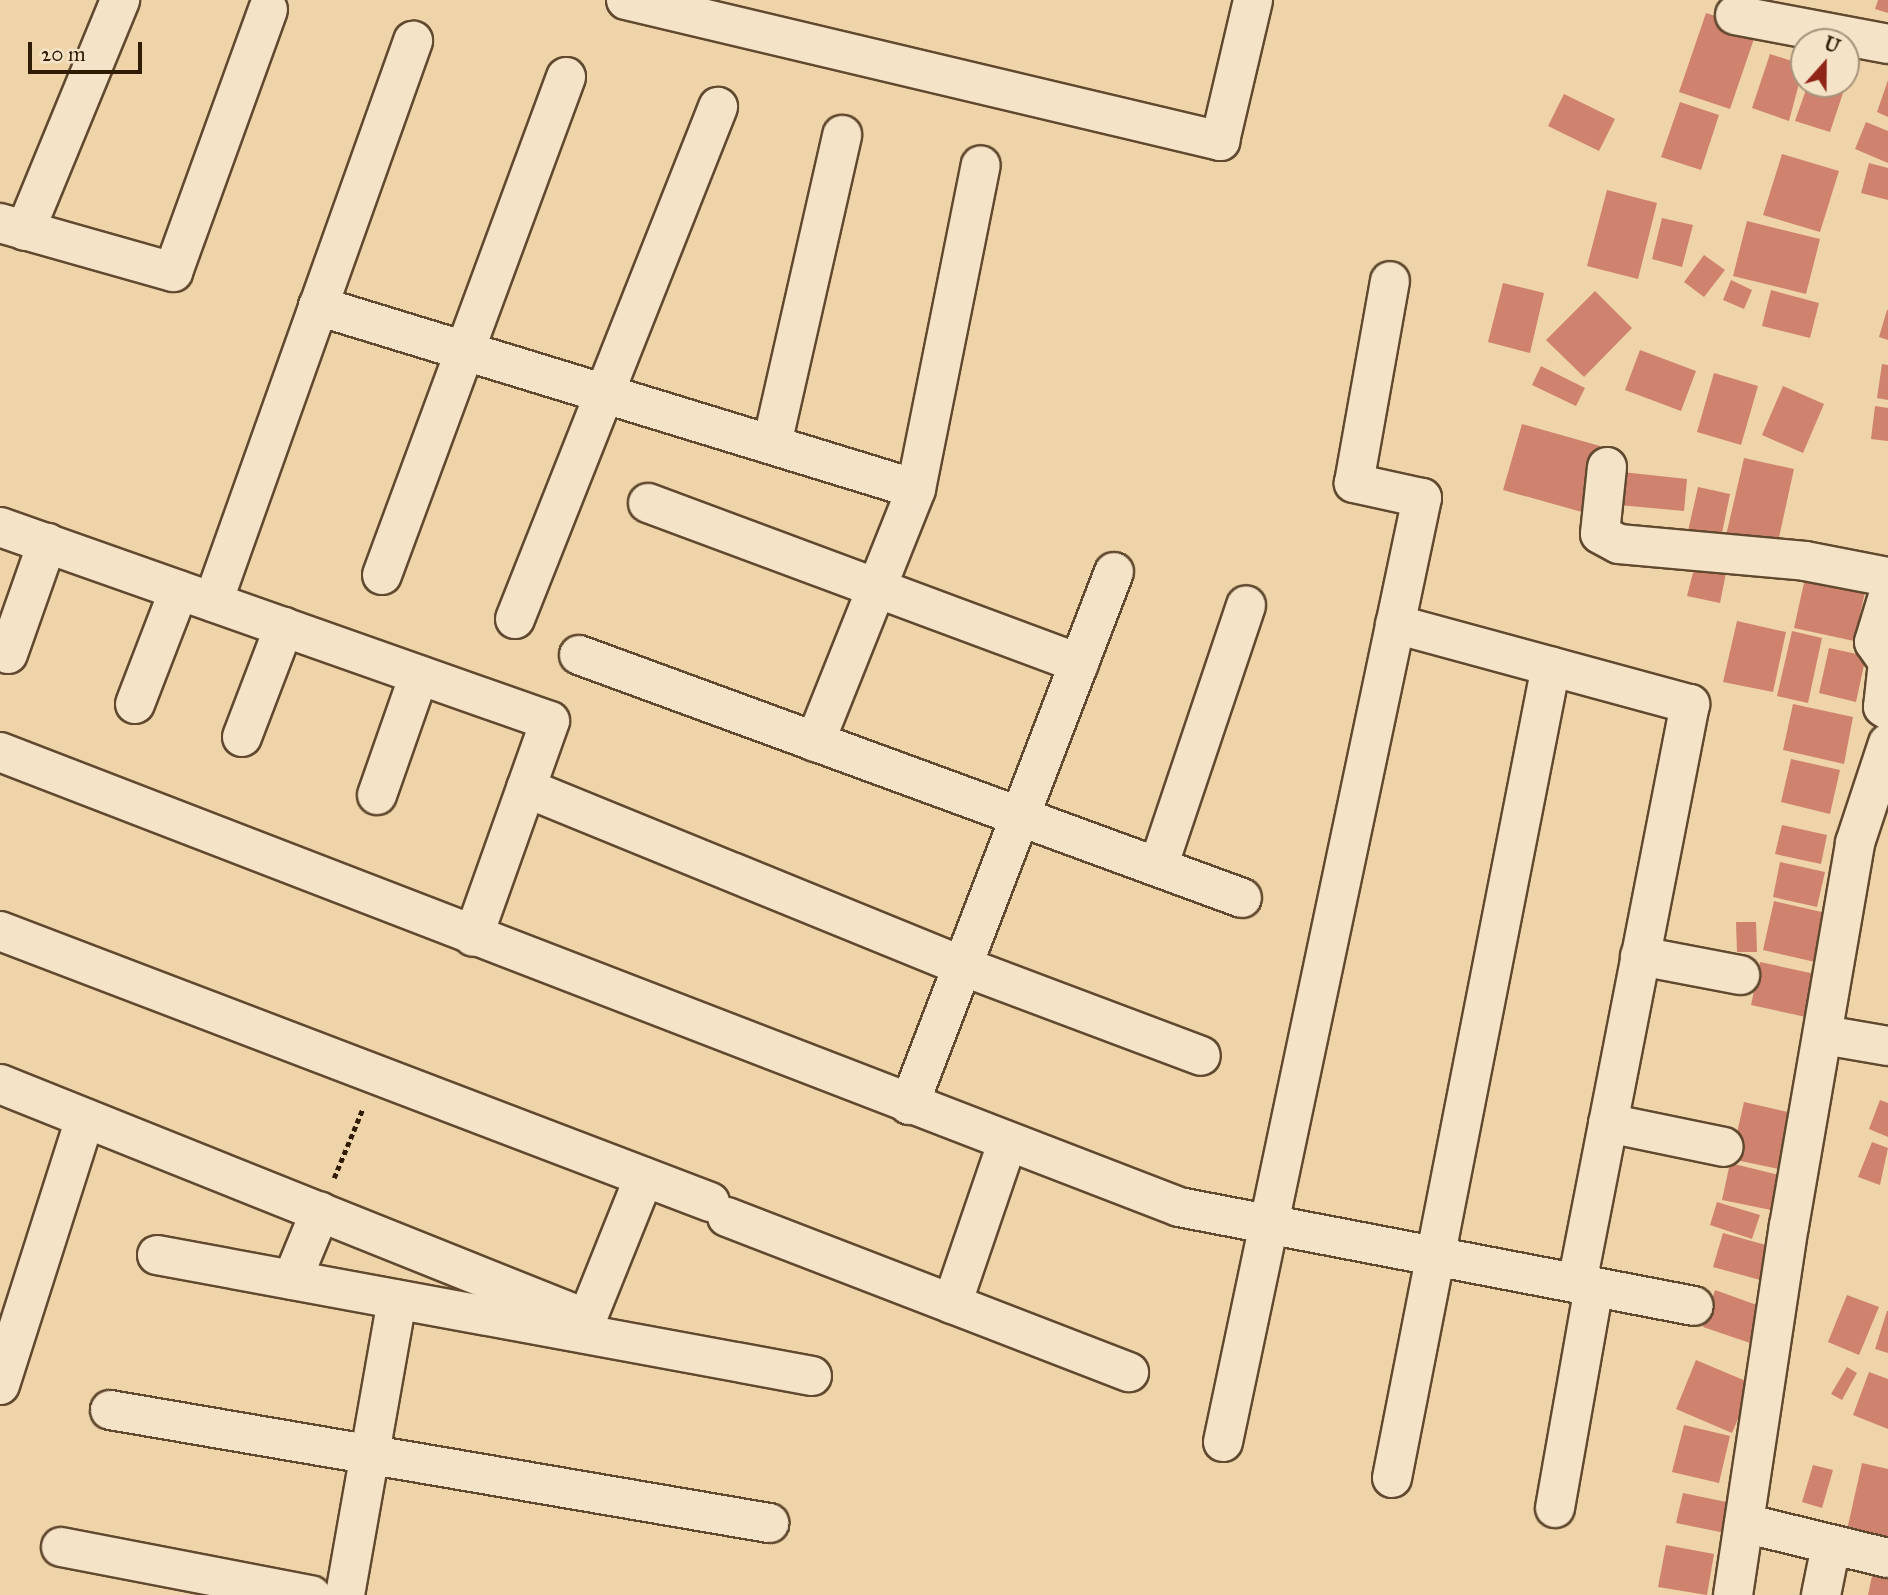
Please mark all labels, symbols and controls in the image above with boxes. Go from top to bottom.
scale bar [32,28,145,72]
north arrow [1790,28,1860,98]
text: U [1821,31,1843,58]
text: 20 m [41,41,86,67]

